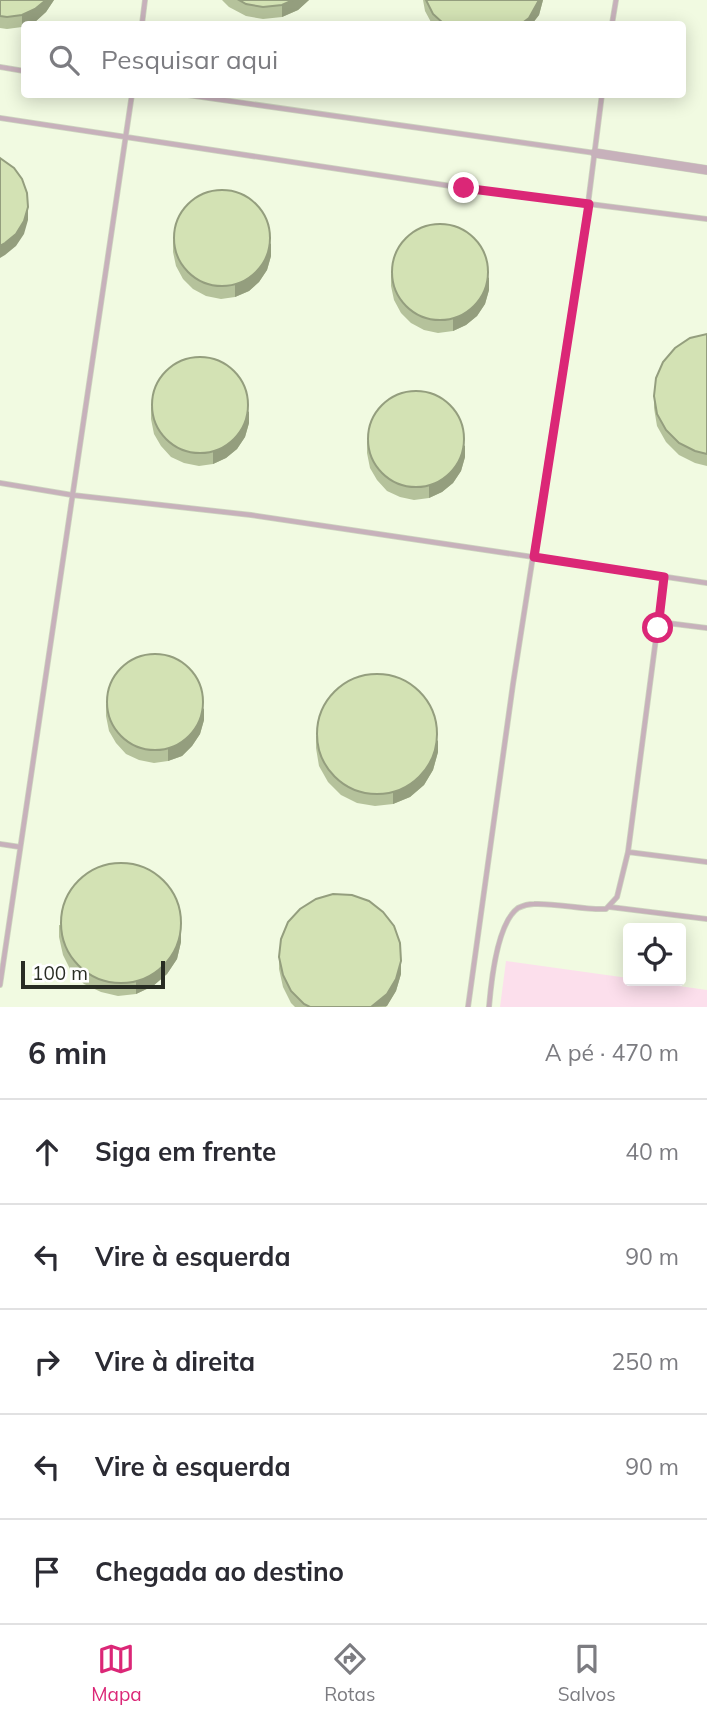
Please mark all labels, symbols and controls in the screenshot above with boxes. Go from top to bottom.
search box [21,21,686,98]
icon: search [45,41,83,79]
text: Pesquisar aqui [101,43,278,76]
route end [448,172,479,203]
route start [642,612,673,643]
map controls [623,923,686,986]
button: locate [623,923,686,986]
scale bar [21,958,164,990]
text: 100 m [32,961,88,985]
text: 6 min [28,1034,107,1072]
text: A pé · 470 m [545,1038,679,1067]
icon: ahead [28,1133,66,1171]
text: Siga em frente [95,1135,276,1168]
text: 40 m [625,1137,679,1166]
icon: left [28,1238,66,1276]
text: Vire à esquerda [95,1240,291,1273]
text: 90 m [625,1242,679,1271]
icon: right [28,1343,66,1381]
text: Vire à direita [95,1345,255,1378]
text: 250 m [611,1347,679,1376]
icon: left [28,1448,66,1486]
text: Vire à esquerda [95,1450,291,1483]
text: 90 m [625,1452,679,1481]
icon: arrive [28,1553,66,1591]
text: Chegada ao destino [95,1555,344,1588]
tab: Mapa [91,1640,142,1706]
tab: Rotas [324,1640,375,1706]
tab: Salvos [558,1640,616,1706]

